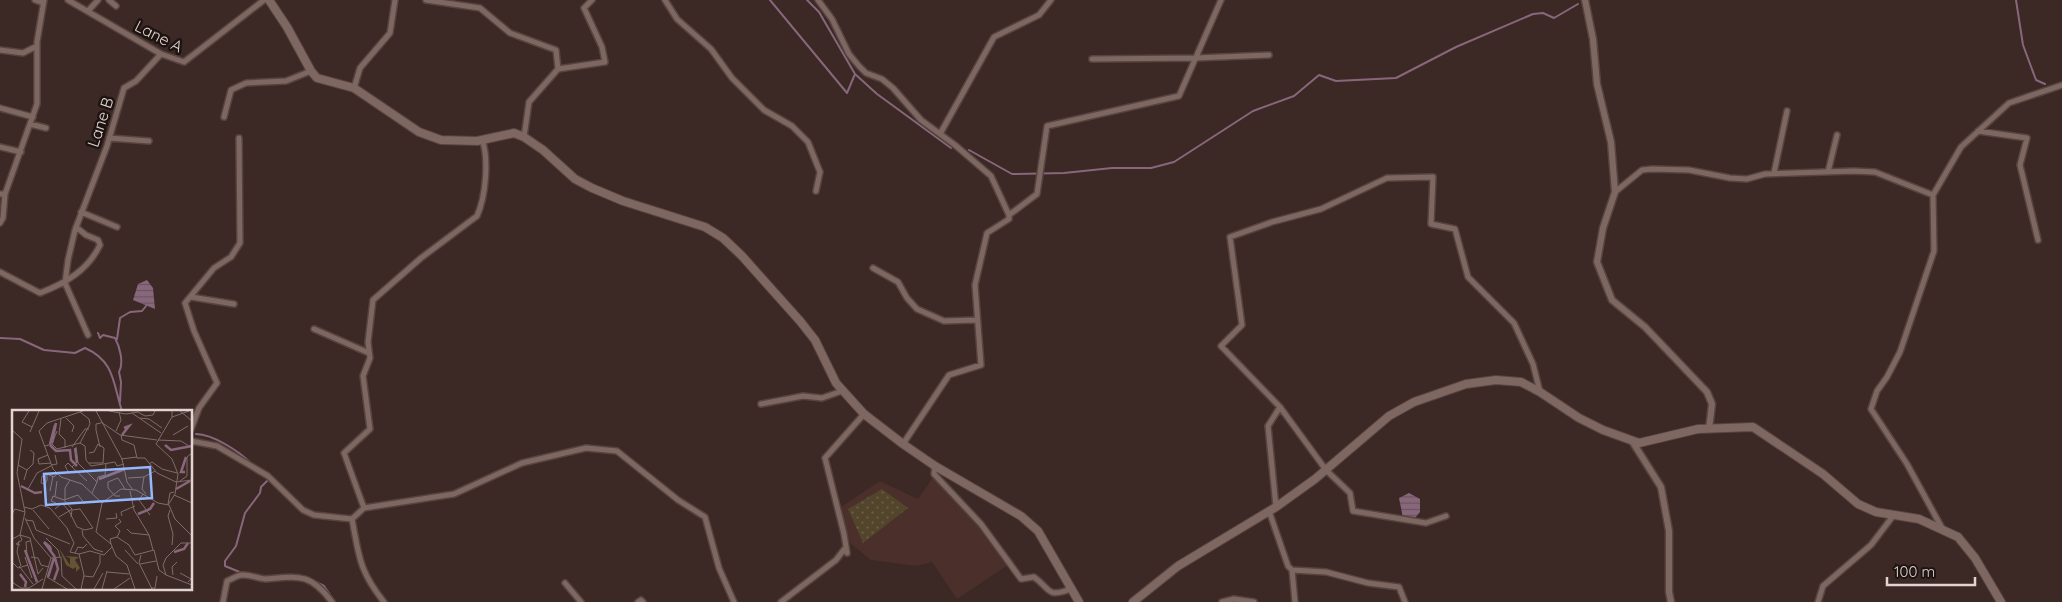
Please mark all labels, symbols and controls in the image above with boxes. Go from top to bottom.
street label: Lane A [132,15,186,57]
street label: Lane B [83,95,117,149]
inset map [12,410,192,590]
scale bar [1887,554,1974,586]
text: 100 m [1894,562,1935,581]

